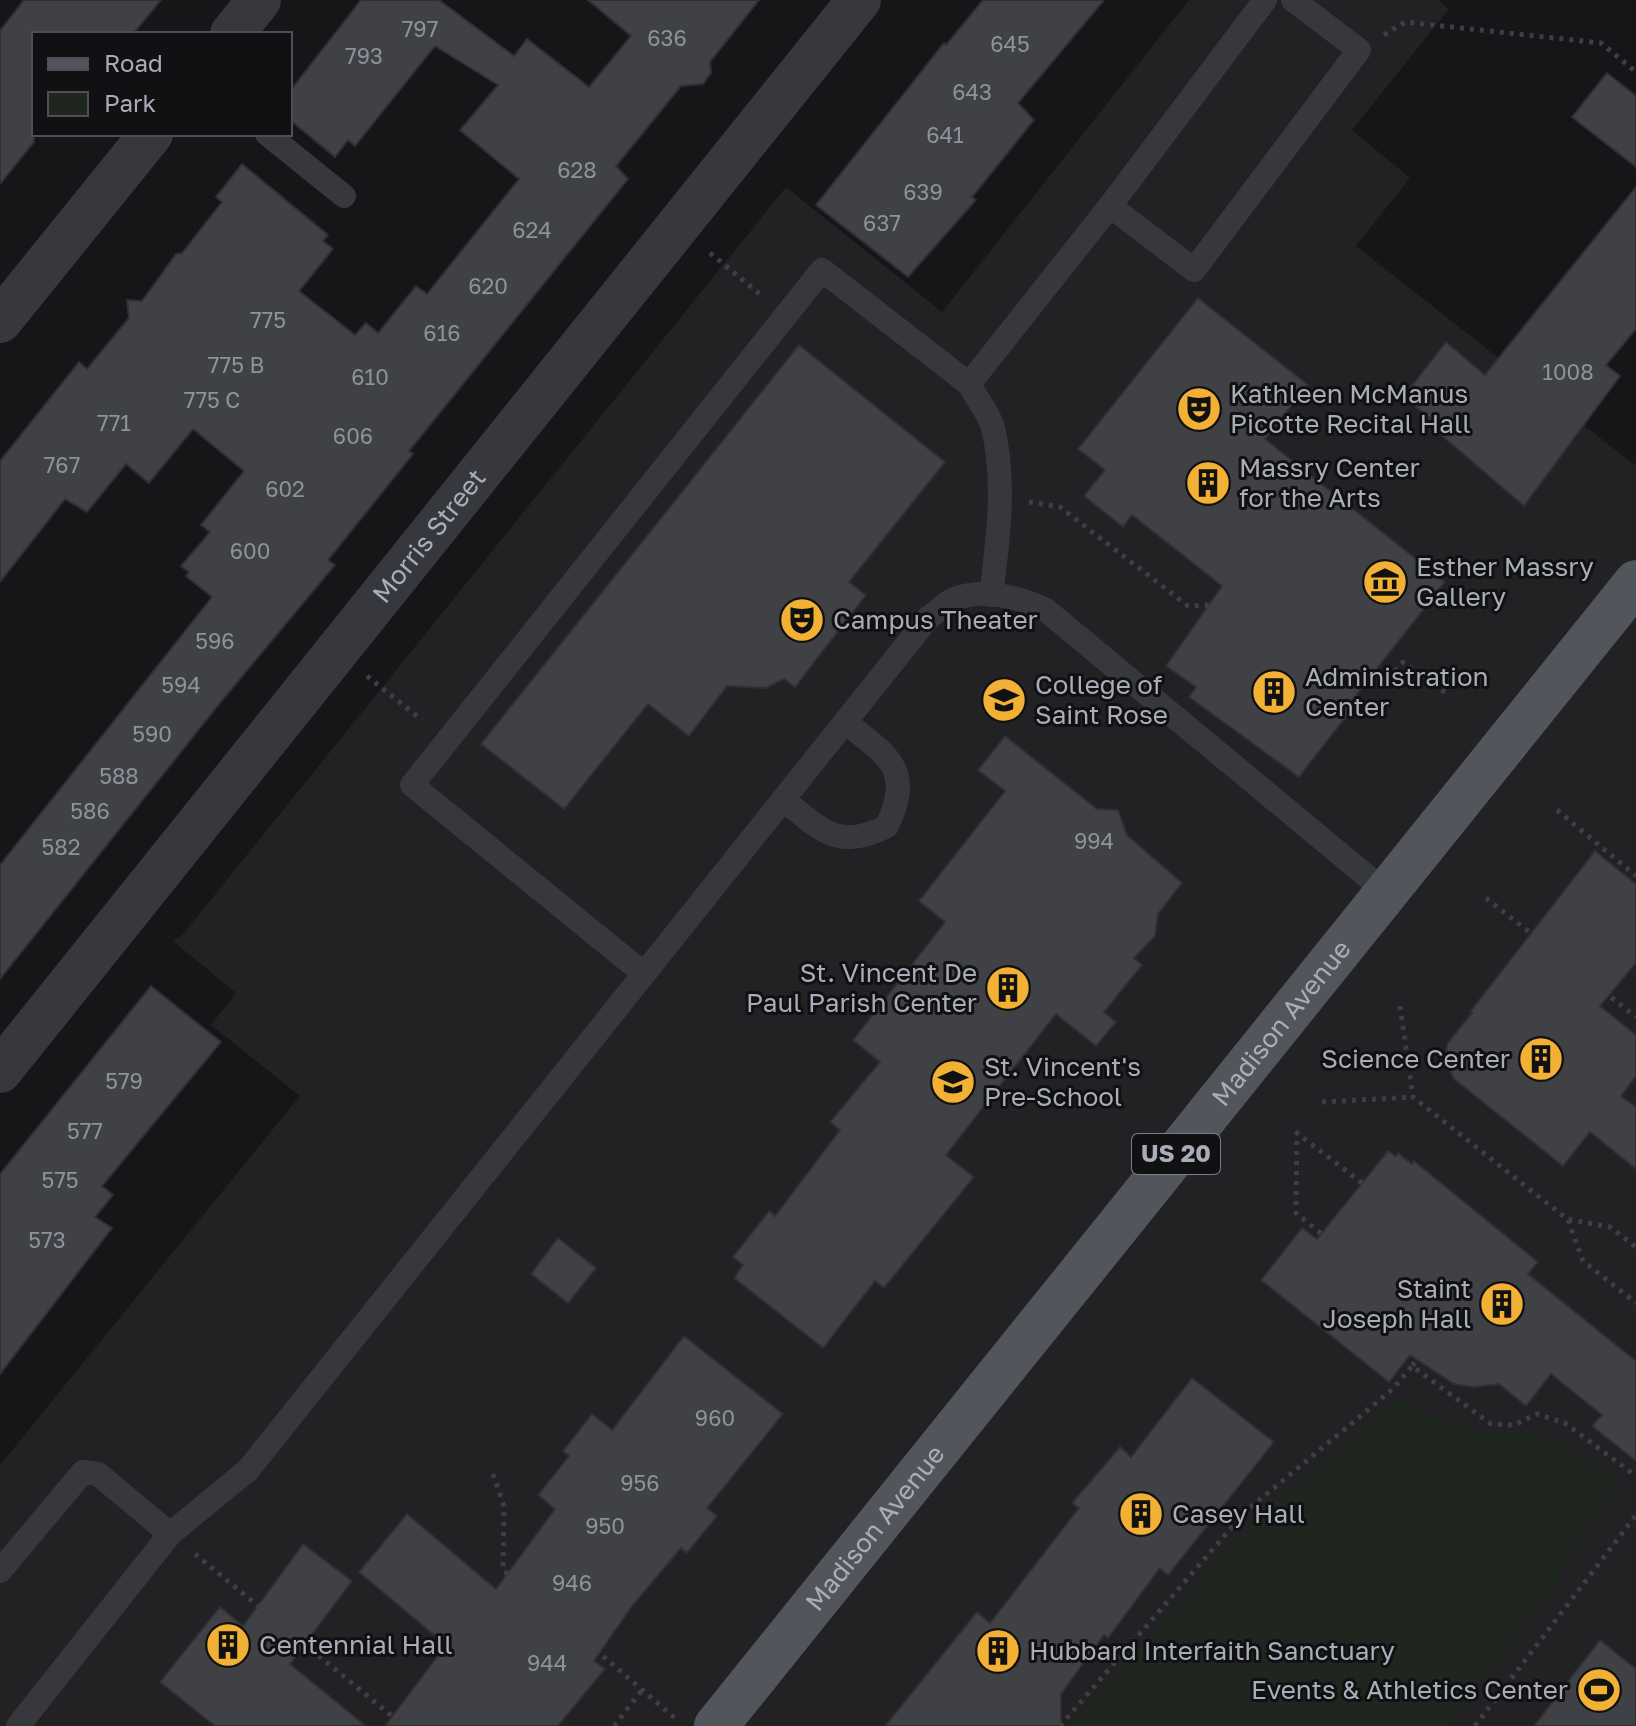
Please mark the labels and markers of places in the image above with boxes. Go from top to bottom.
place label: Kathleen McManus Picotte Recital Hall [1230,378,1471,439]
theatre icon: Kathleen McManus Picotte Recital Hall [1175,385,1223,433]
place label: Massry Center for the Arts [1239,452,1420,513]
building icon: Massry Center for the Arts [1184,459,1232,507]
place label: Esther Massry Gallery [1416,551,1594,612]
museum icon: Esther Massry Gallery [1361,558,1409,606]
theatre icon: Campus Theater [778,596,826,644]
place label: Campus Theater [833,604,1038,635]
place label: Administration Center [1305,661,1489,722]
building icon: Administration Center [1250,668,1298,716]
place label: College of Saint Rose [1035,669,1168,730]
school or university icon: College of Saint Rose [980,676,1028,724]
place label: St. Vincent De Paul Parish Center [746,957,977,1018]
building icon: St. Vincent De Paul Parish Center [984,964,1032,1012]
building icon: Science Center [1517,1035,1565,1083]
place label: Science Center [1321,1043,1510,1074]
place label: St. Vincent's Pre-School [984,1051,1141,1112]
school or university icon: St. Vincent's Pre-School [929,1058,977,1106]
place label: Staint Joseph Hall [1323,1273,1471,1334]
building icon: Staint Joseph Hall [1478,1280,1526,1328]
building icon: Casey Hall [1117,1490,1165,1538]
place label: Casey Hall [1172,1498,1305,1529]
building icon: Centennial Hall [204,1621,252,1669]
building icon: Hubbard Interfaith Sanctuary [974,1627,1022,1675]
place label: Centennial Hall [259,1629,453,1660]
place label: Hubbard Interfaith Sanctuary [1029,1635,1395,1666]
sports icon: Events & Athletics Center [1575,1666,1623,1714]
place label: Events & Athletics Center [1251,1674,1568,1705]

